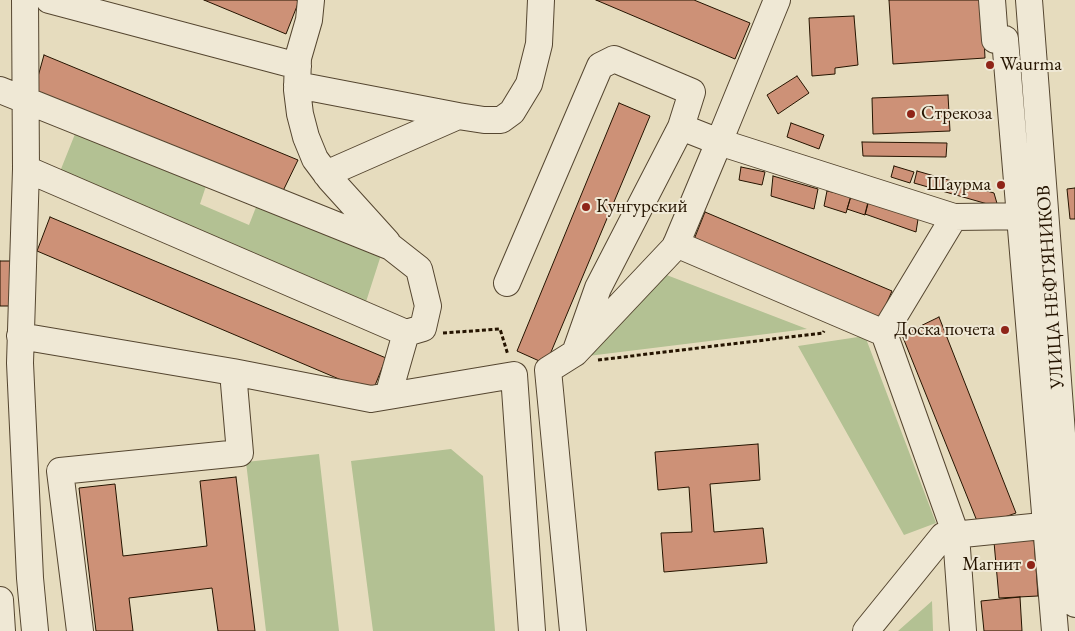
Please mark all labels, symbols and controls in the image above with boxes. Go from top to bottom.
place label: Waurma [1000,54,1062,76]
marker: Waurma [984,59,996,71]
place label: Стрекоза [921,103,992,125]
marker: Стрекоза [905,108,917,120]
place label: Шаурма [927,174,991,196]
marker: Шаурма [995,179,1007,191]
street label: УЛИЦА НЕФТЯНИКОВ [1033,184,1069,390]
place label: Кунгурский [596,196,688,218]
marker: Кунгурский [580,201,592,213]
place label: Доска почета [894,319,995,341]
marker: Доска почета [999,324,1011,336]
place label: Магнит [962,554,1021,576]
marker: Магнит [1025,559,1037,571]

